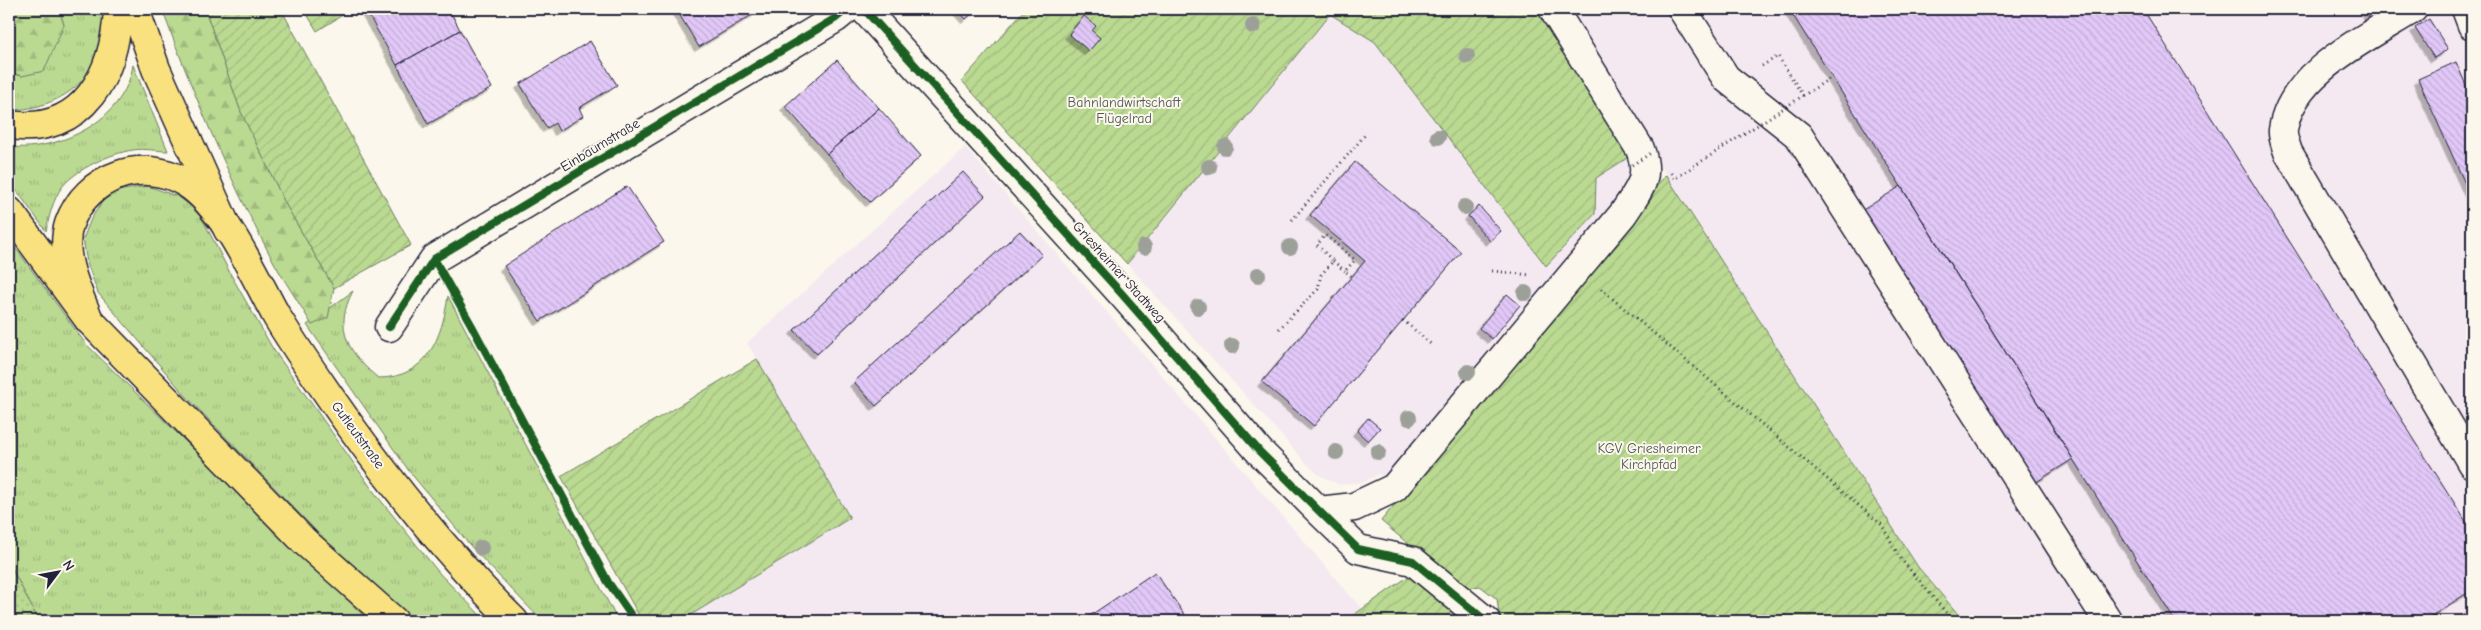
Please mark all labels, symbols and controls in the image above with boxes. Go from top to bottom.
park label: Bahnlandwirtschaft Flügelrad [1068,94,1181,127]
street label: Einbaumstraße [557,115,643,175]
street label: Griesheimer Stadtweg [1069,218,1169,326]
street label: Gutleutstraße [328,398,388,472]
park label: KGV Griesheimer Kirchpfad [1598,440,1701,473]
north arrow [32,548,82,598]
text: N [59,557,78,574]

